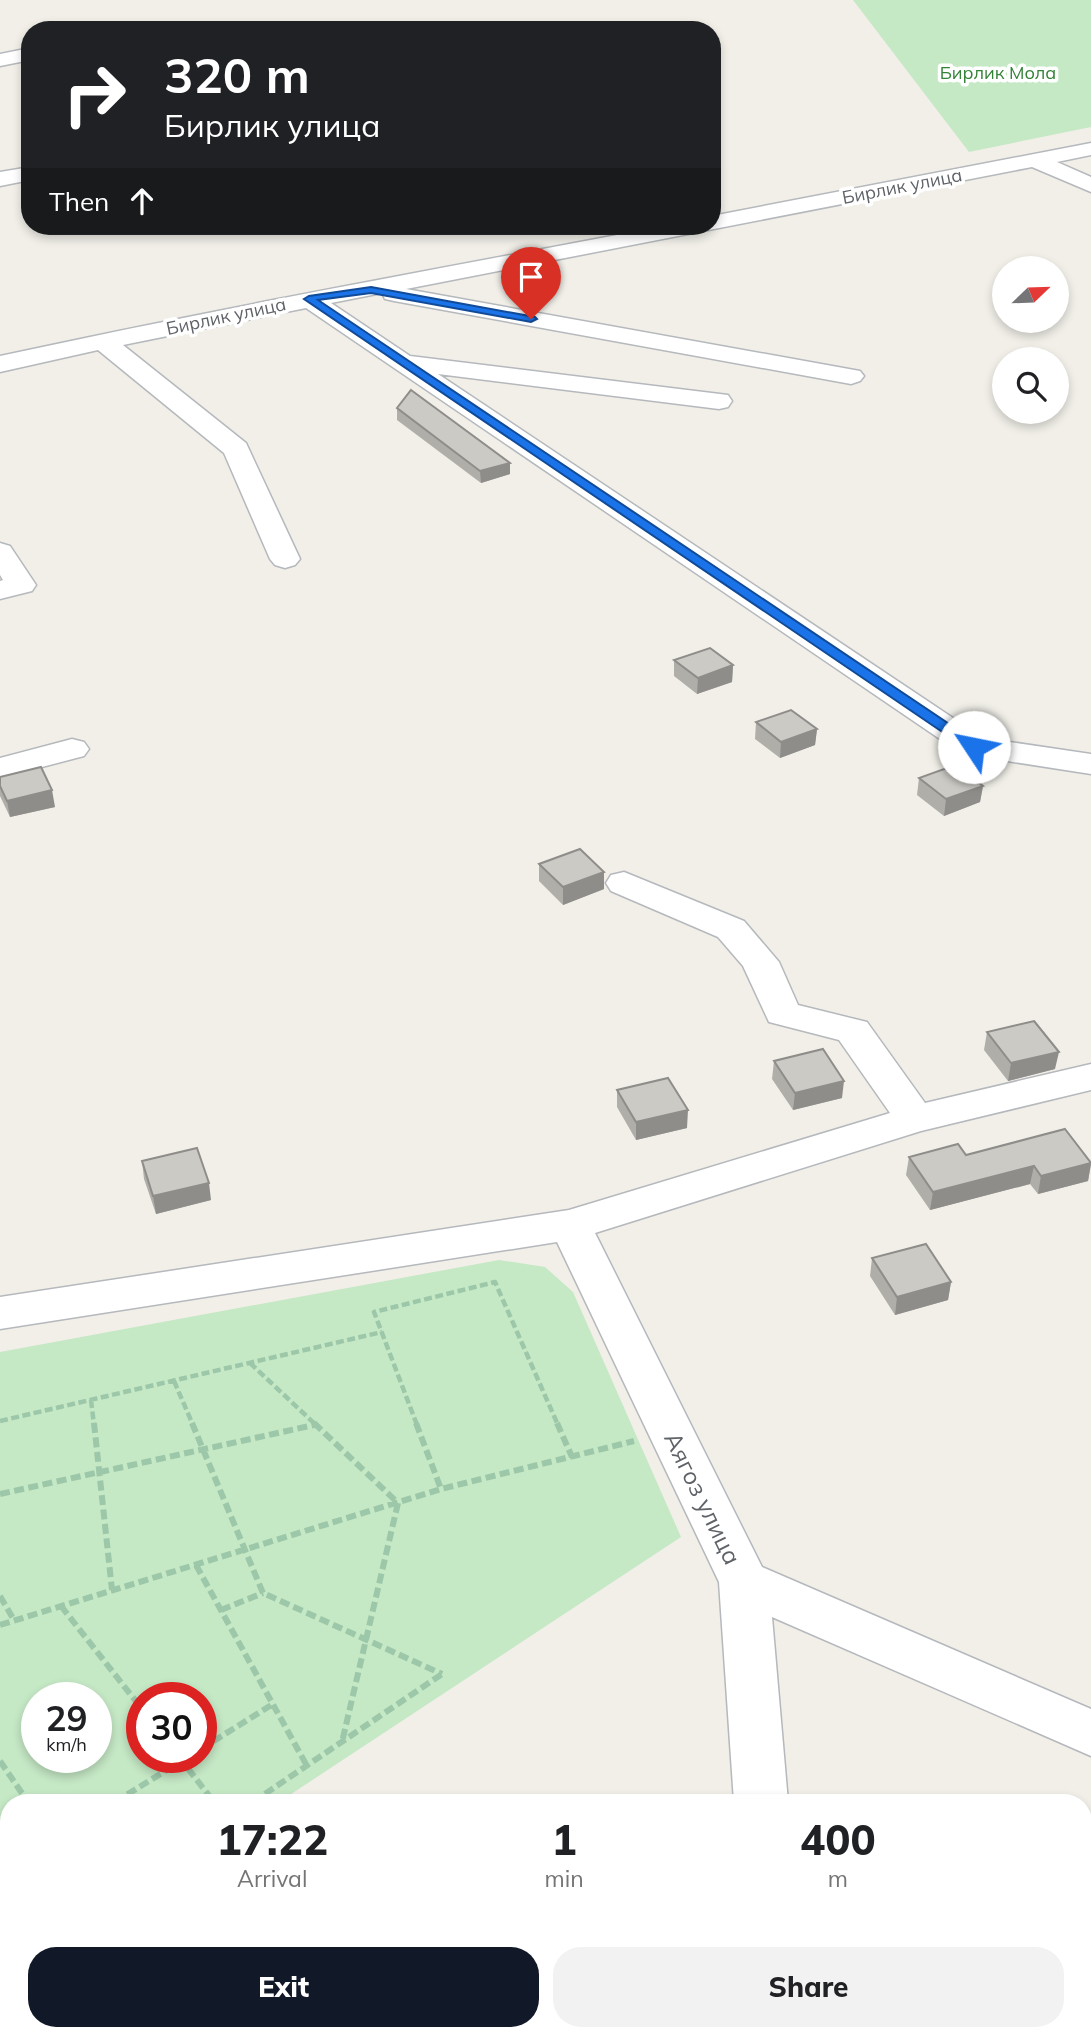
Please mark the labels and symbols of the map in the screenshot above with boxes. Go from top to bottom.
park label: Бирлик Мола [940,61,1056,84]
street label: Бирлик улица [840,163,964,209]
pin [501,247,561,319]
north arrow [992,256,1069,332]
street label: Бирлик улица [164,292,288,340]
position arrow [937,710,1011,784]
street label: Аягоз улица [658,1427,748,1569]
speed limit sign: 30 [126,1682,217,1773]

